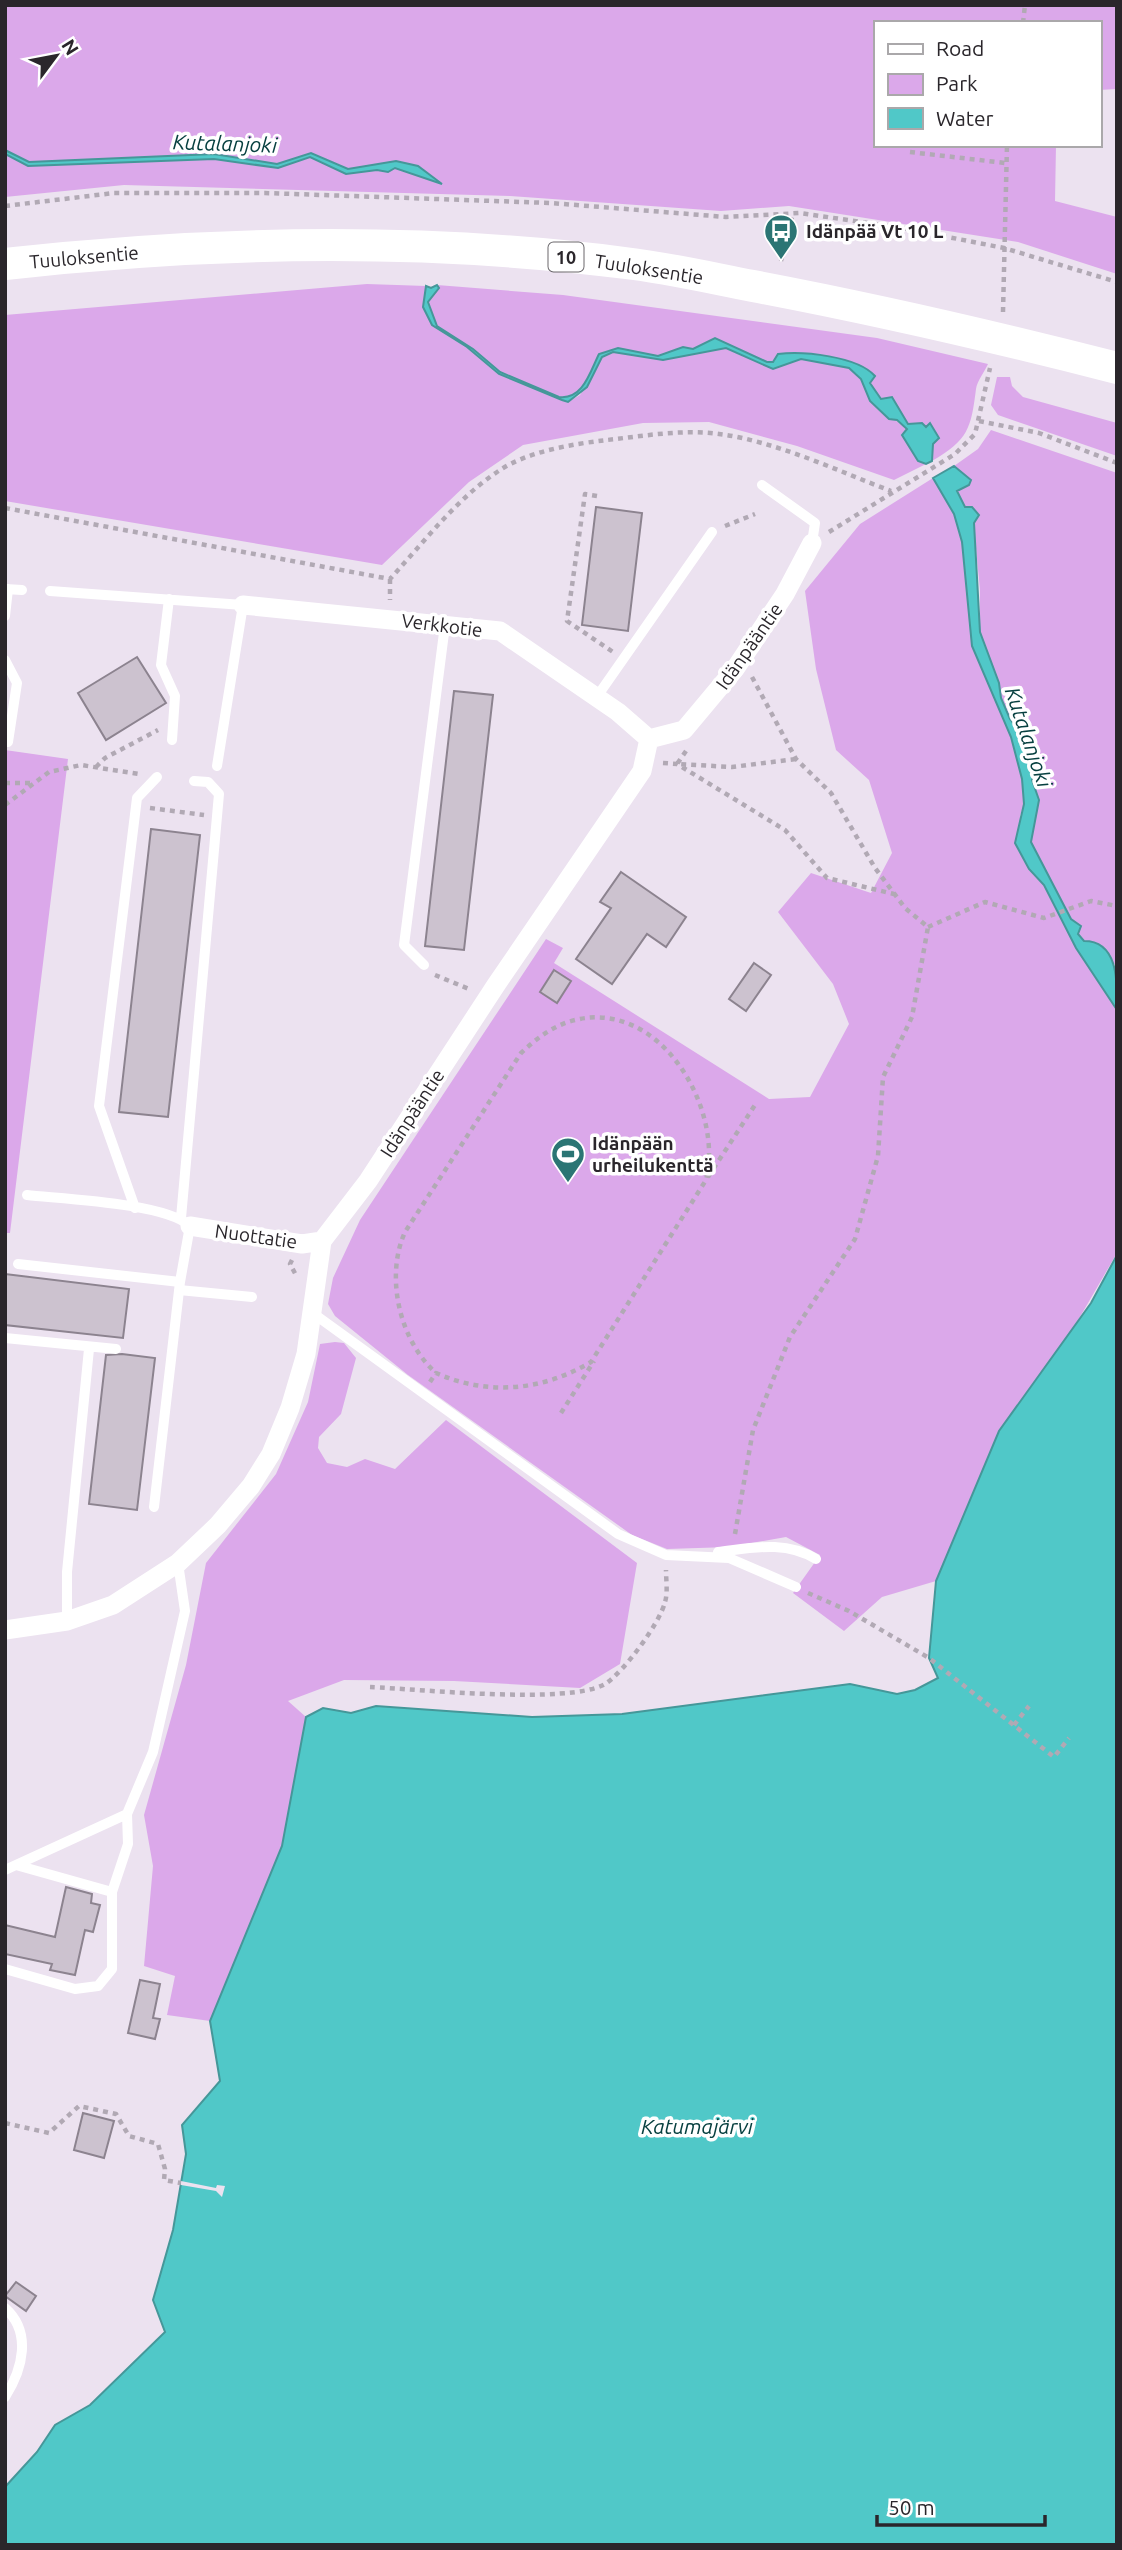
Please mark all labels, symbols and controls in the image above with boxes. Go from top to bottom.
north arrow [21,21,91,91]
legend [874,21,1101,147]
text: N [57,35,84,59]
text: Road [936,36,984,60]
text: Park [936,71,978,95]
text: Water [936,106,994,130]
water label: Kutalanjoki [172,129,278,157]
bus stop icon: Idänpää Vt 10 L [762,212,800,261]
place label: Idänpää Vt 10 L [806,220,944,242]
street label: Tuuloksentie [28,241,140,273]
road number: 10 [548,243,584,272]
street label: Tuuloksentie [593,250,705,288]
street label: Idänpääntie [711,598,787,694]
street label: Verkkotie [400,609,484,641]
water label: Kutalanjoki [1001,684,1058,791]
street label: Idänpääntie [375,1065,449,1161]
place label: Idänpään urheilukenttä [592,1132,714,1176]
sports icon: Idänpään urheilukenttä [549,1135,587,1184]
street label: Nuottatie [213,1219,299,1253]
water label: Katumajärvi [641,2114,754,2138]
scale bar [877,2484,1045,2528]
text: 50 m [888,2495,935,2519]

